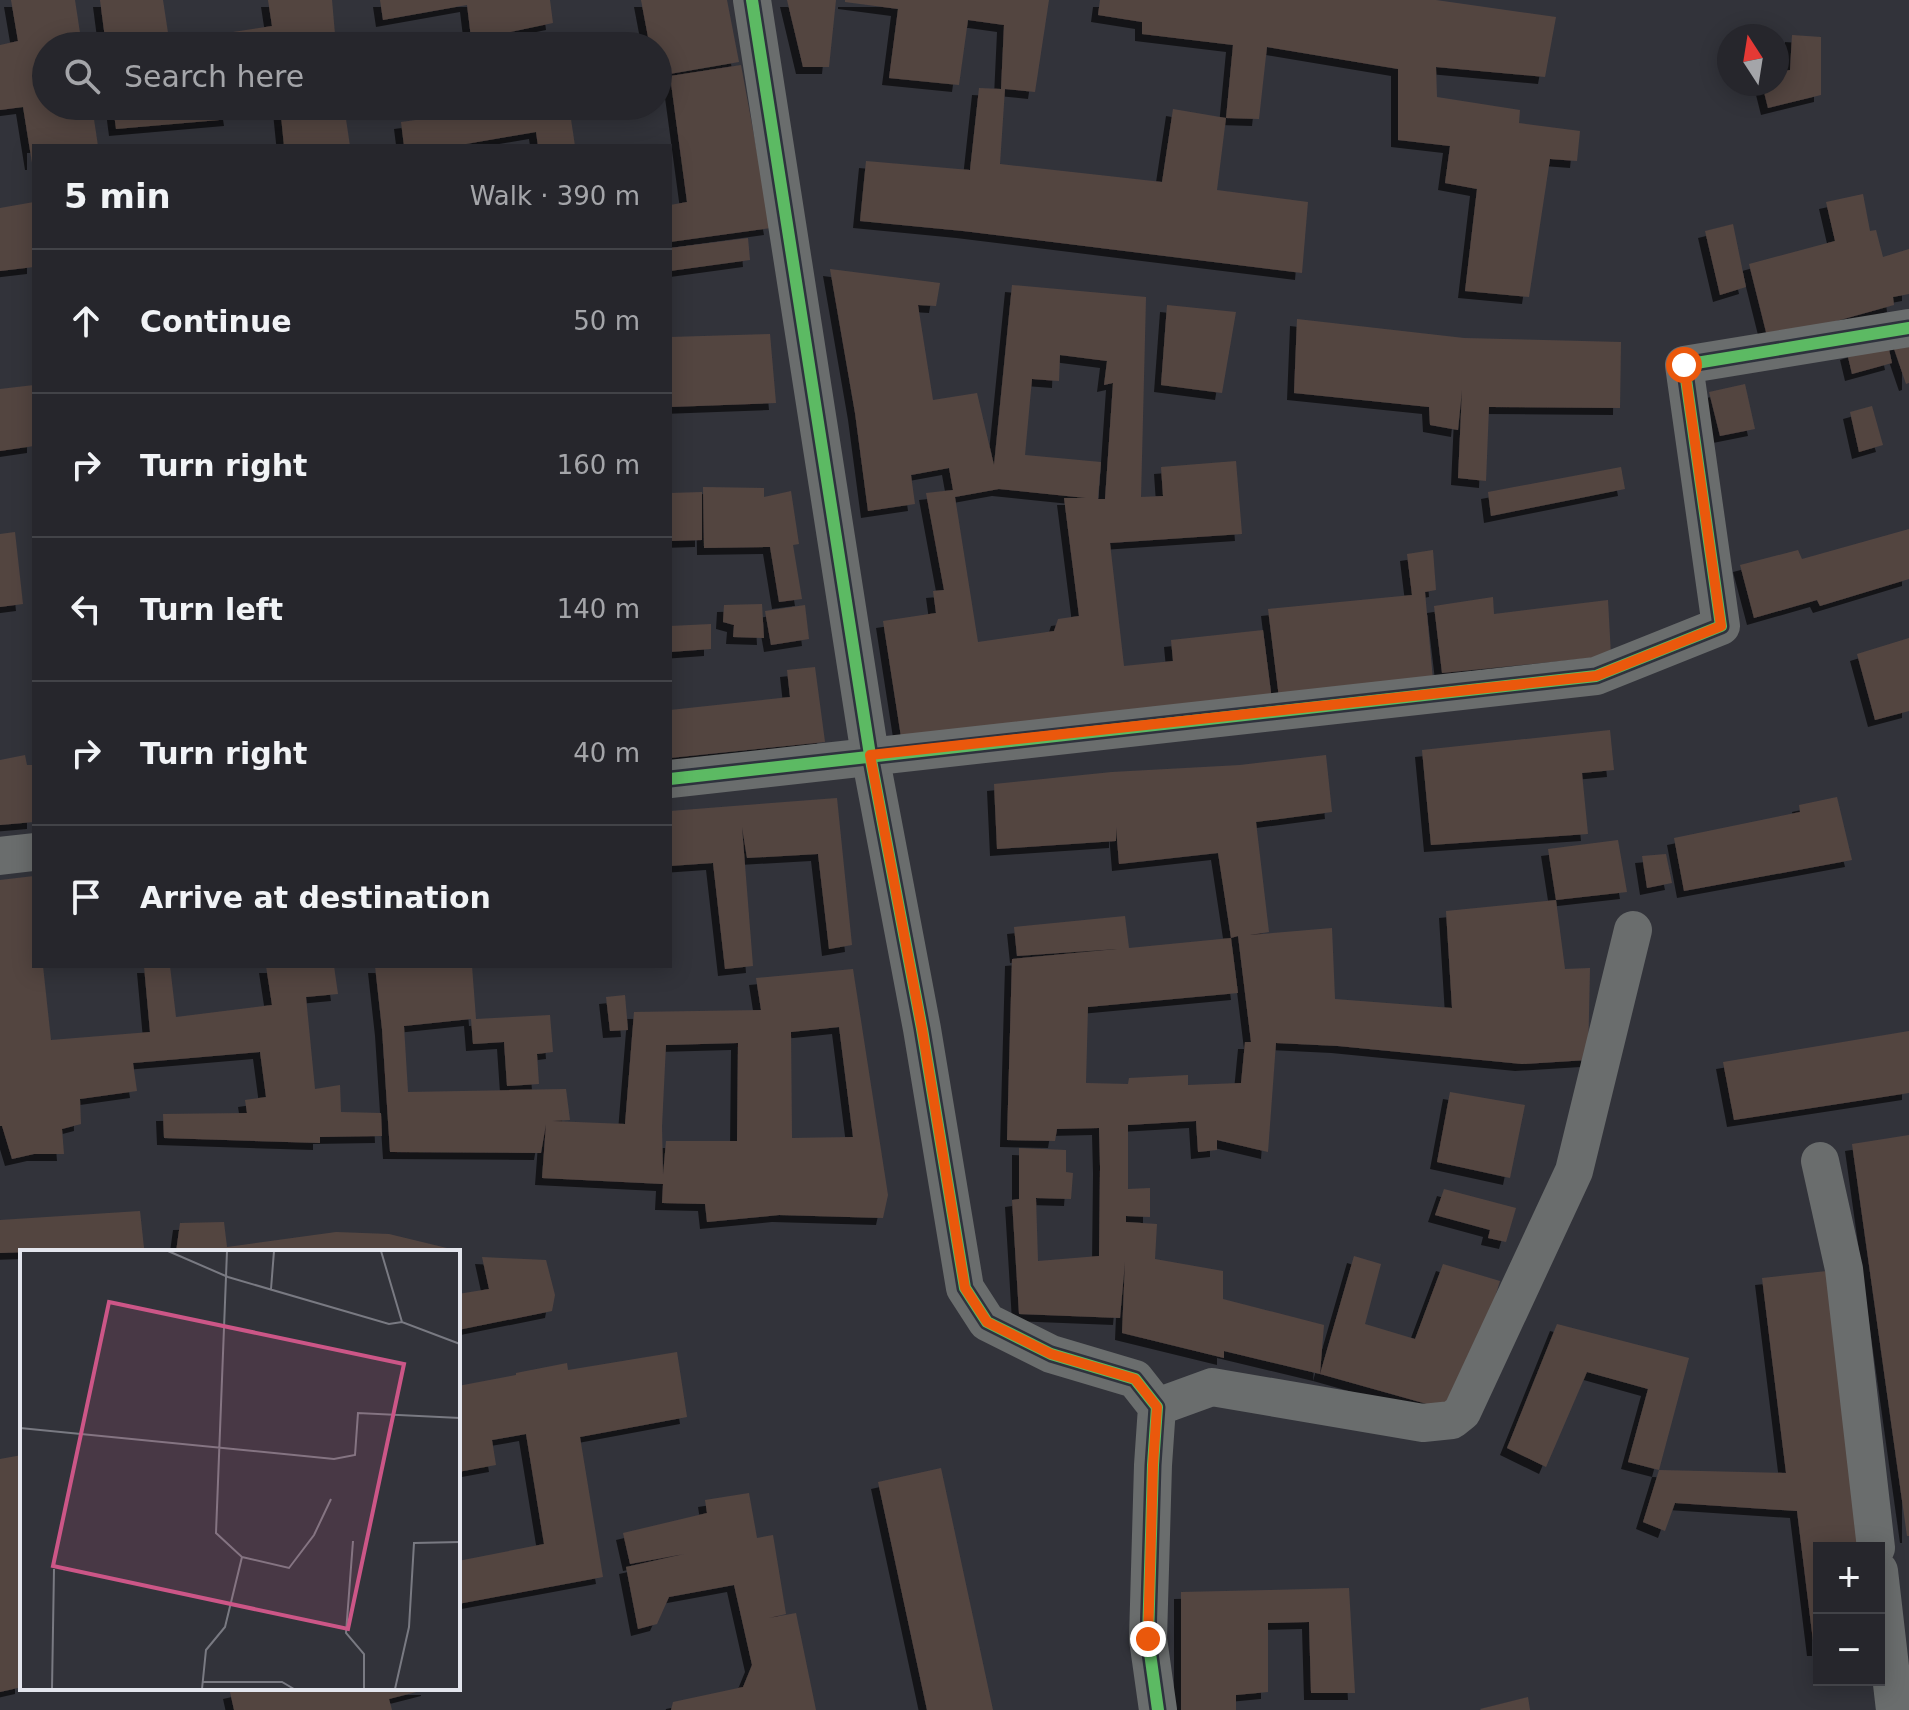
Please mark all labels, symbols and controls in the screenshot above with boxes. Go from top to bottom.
north arrow [1717,24,1789,96]
search box [32,32,672,120]
icon: search [60,54,104,98]
text: Search here [124,59,304,94]
text: 5 min [64,176,171,216]
text: Walk · 390 m [470,181,640,211]
icon: ahead [64,299,108,343]
text: Continue [140,304,292,339]
text: 50 m [573,306,640,336]
route start [1666,347,1702,383]
icon: right [64,443,108,487]
text: Turn right [140,448,307,483]
text: 160 m [557,450,640,480]
icon: left [64,587,108,631]
text: Turn left [140,592,283,627]
text: 140 m [557,594,640,624]
icon: right [64,731,108,775]
text: Turn right [140,736,307,771]
text: 40 m [573,738,640,768]
icon: arrive [64,875,108,919]
text: Arrive at destination [140,880,491,915]
inset map [20,1250,460,1690]
map controls [1813,1542,1885,1686]
button: + [1813,1542,1885,1614]
button: − [1813,1614,1885,1686]
route end [1130,1621,1166,1657]

